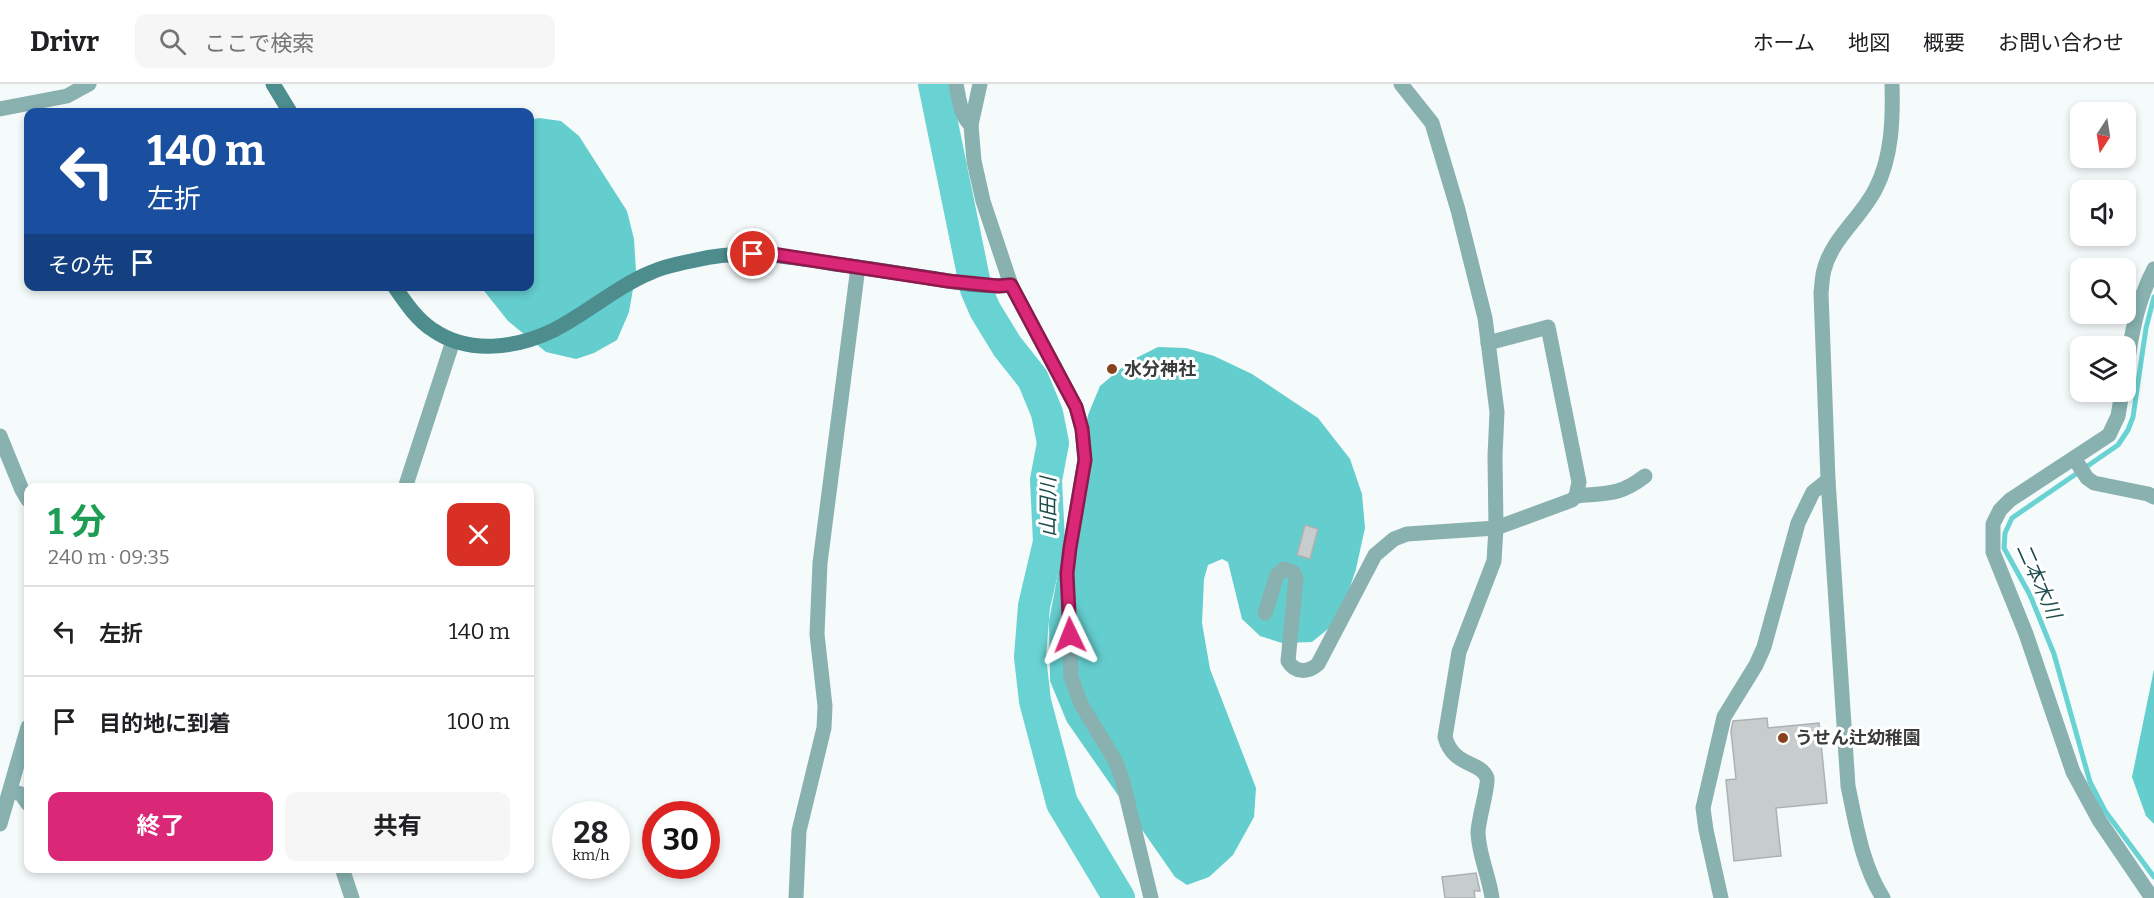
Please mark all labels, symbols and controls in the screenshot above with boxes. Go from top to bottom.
search box [135,14,555,68]
text: Drivr [30,25,99,58]
icon: search [156,25,189,58]
text: ここで検索 [204,30,314,57]
text: ホーム [1753,30,1815,56]
text: 地図 [1848,30,1890,56]
text: 概要 [1923,30,1965,56]
text: お問い合わせ [1998,30,2124,56]
north arrow [2070,102,2136,168]
map controls [2070,102,2136,402]
text: 140 m [147,126,265,176]
icon: left [48,132,126,210]
button: sound [2070,180,2136,246]
text: 左折 [147,183,201,215]
pin [727,228,778,279]
icon: arrive [736,237,769,270]
icon: arrive [126,246,159,279]
text: その先 [48,252,114,279]
button: search [2070,258,2136,324]
button: layers [2070,336,2136,402]
place label: 水分神社 [1124,358,1196,380]
marker: 水分神社 [1105,362,1119,376]
water label: 山田川 [1036,475,1060,537]
text: 1 分 [48,500,106,544]
button: close [447,503,510,566]
water label: 二本木川 [2012,540,2067,624]
text: 240 m · 09:35 [48,545,170,569]
position arrow [1038,603,1102,667]
icon: left [48,615,81,648]
text: 140 m [449,618,510,645]
text: 左折 [99,620,143,647]
icon: arrive [48,705,81,738]
text: 100 m [447,708,510,735]
text: 目的地に到着 [99,710,231,737]
place label: うせん辻幼稚園 [1795,727,1921,749]
marker: うせん辻幼稚園 [1776,731,1790,745]
button: 終了 [48,792,273,861]
button: 共有 [285,792,510,861]
speed limit sign: 30 [642,801,720,879]
text: 28 [574,815,608,851]
text: km/h [572,846,610,864]

